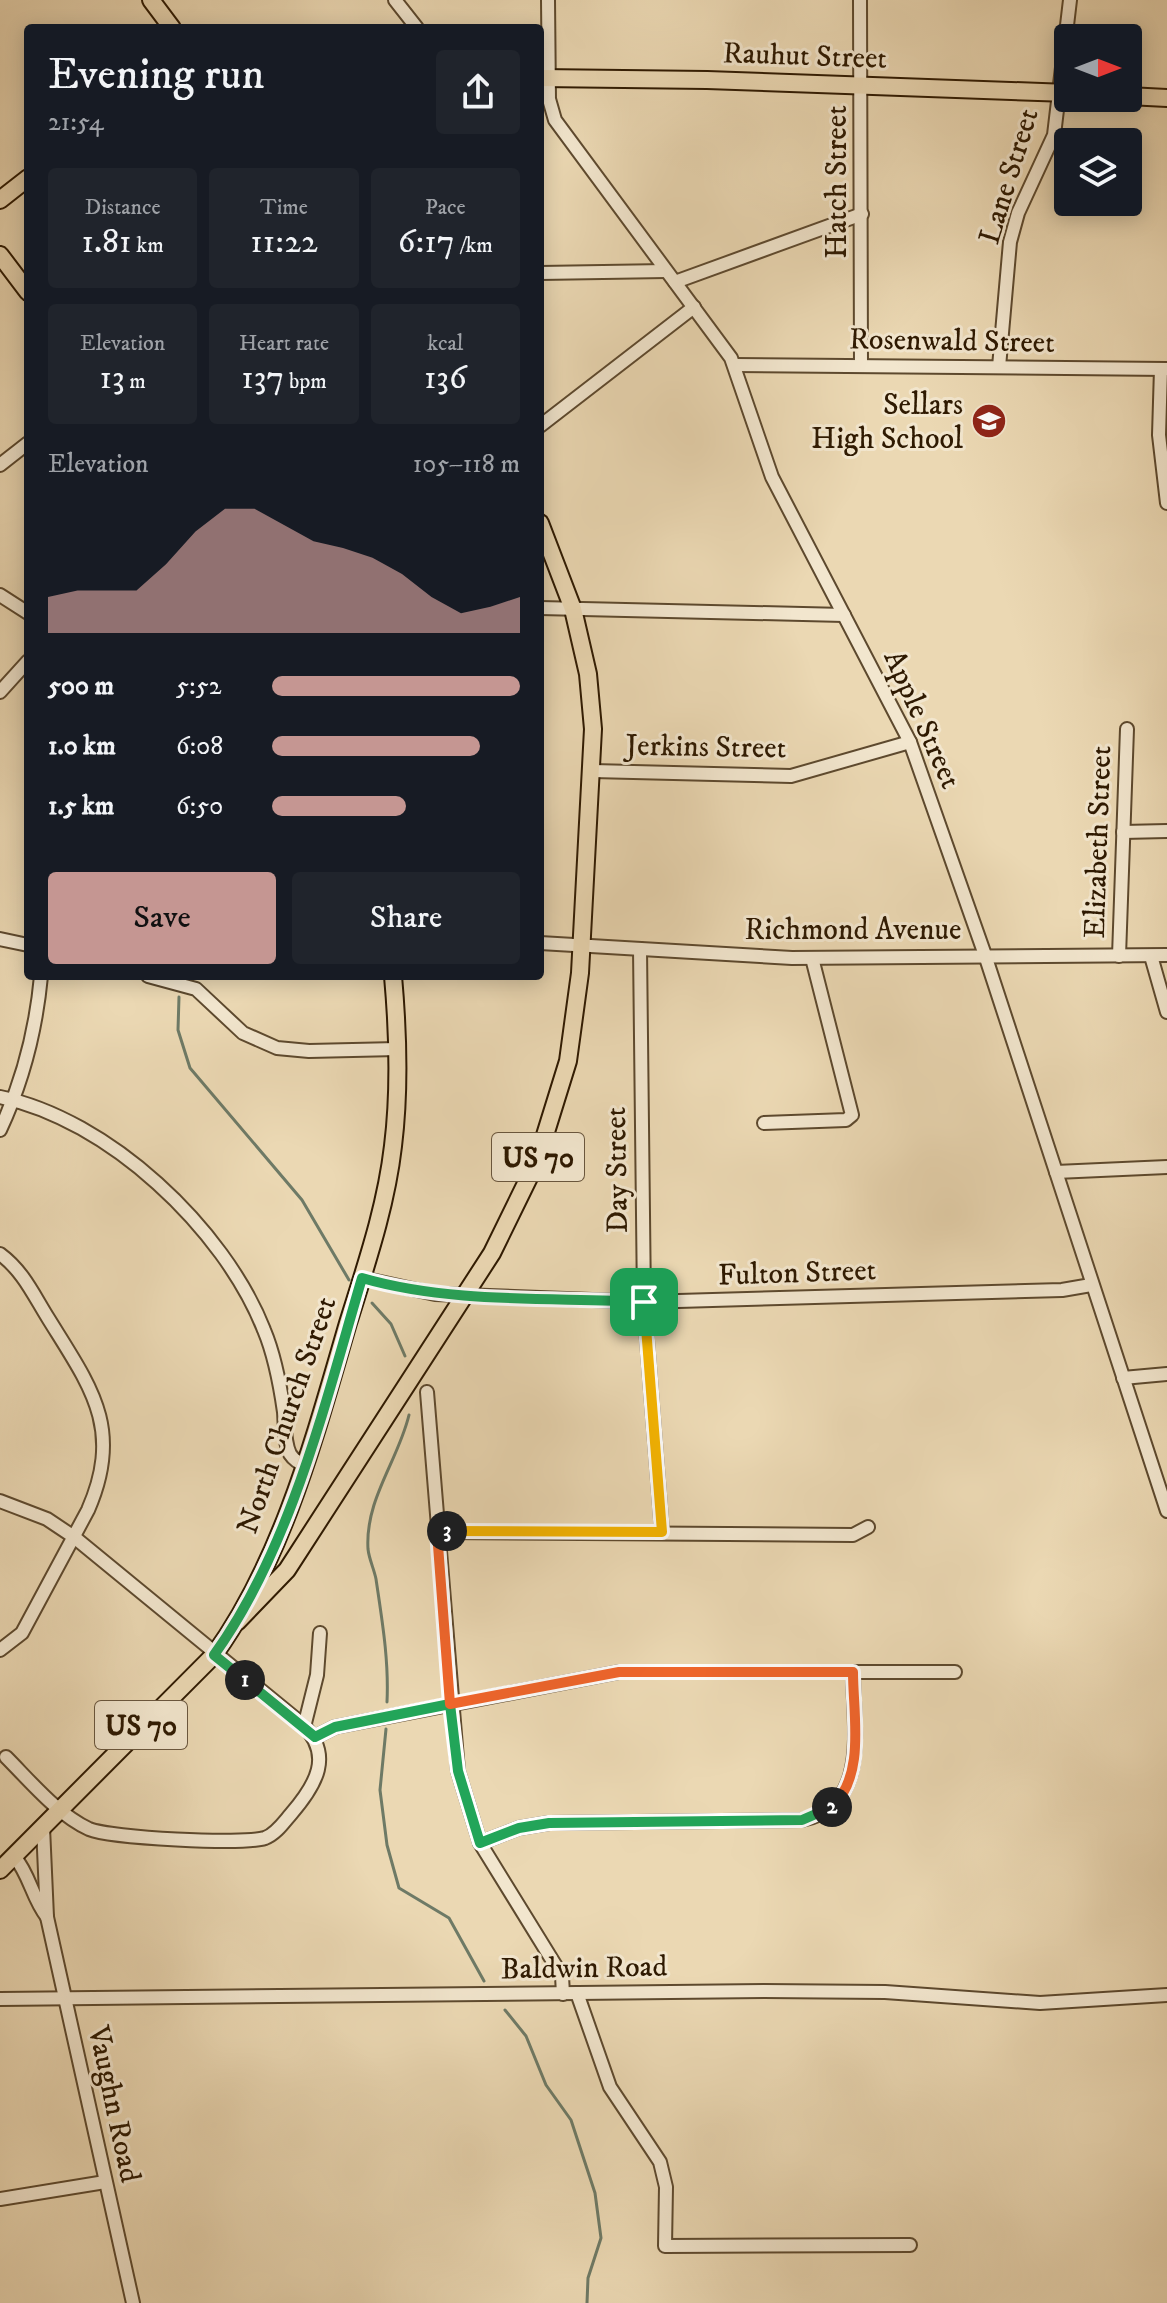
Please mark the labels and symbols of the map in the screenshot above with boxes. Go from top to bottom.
north arrow [1054,24,1142,112]
street label: Rauhut Street [722,35,888,78]
street label: Lane Street [971,104,1048,249]
street label: Hatch Street [819,105,856,259]
street label: Rosenwald Street [849,321,1055,362]
place label: Sellars High School [811,387,963,458]
school or university icon: Sellars High School [970,402,1008,440]
street label: Apple Street [875,645,969,795]
street label: Jerkins Street [622,728,787,767]
street label: Elizabeth Street [1077,745,1120,939]
street label: Richmond Avenue [745,912,961,949]
street label: Day Street [598,1106,637,1234]
road number: US 70 [492,1133,584,1181]
street label: Fulton Street [717,1252,877,1295]
pin [610,1268,678,1336]
street label: North Church Street [229,1292,345,1539]
pin: 3 [427,1511,467,1551]
pin: 1 [225,1660,265,1700]
road number: US 70 [95,1701,187,1749]
pin: 2 [812,1787,852,1827]
street label: Baldwin Road [500,1949,668,1988]
street label: Vaughn Road [79,2022,148,2186]

